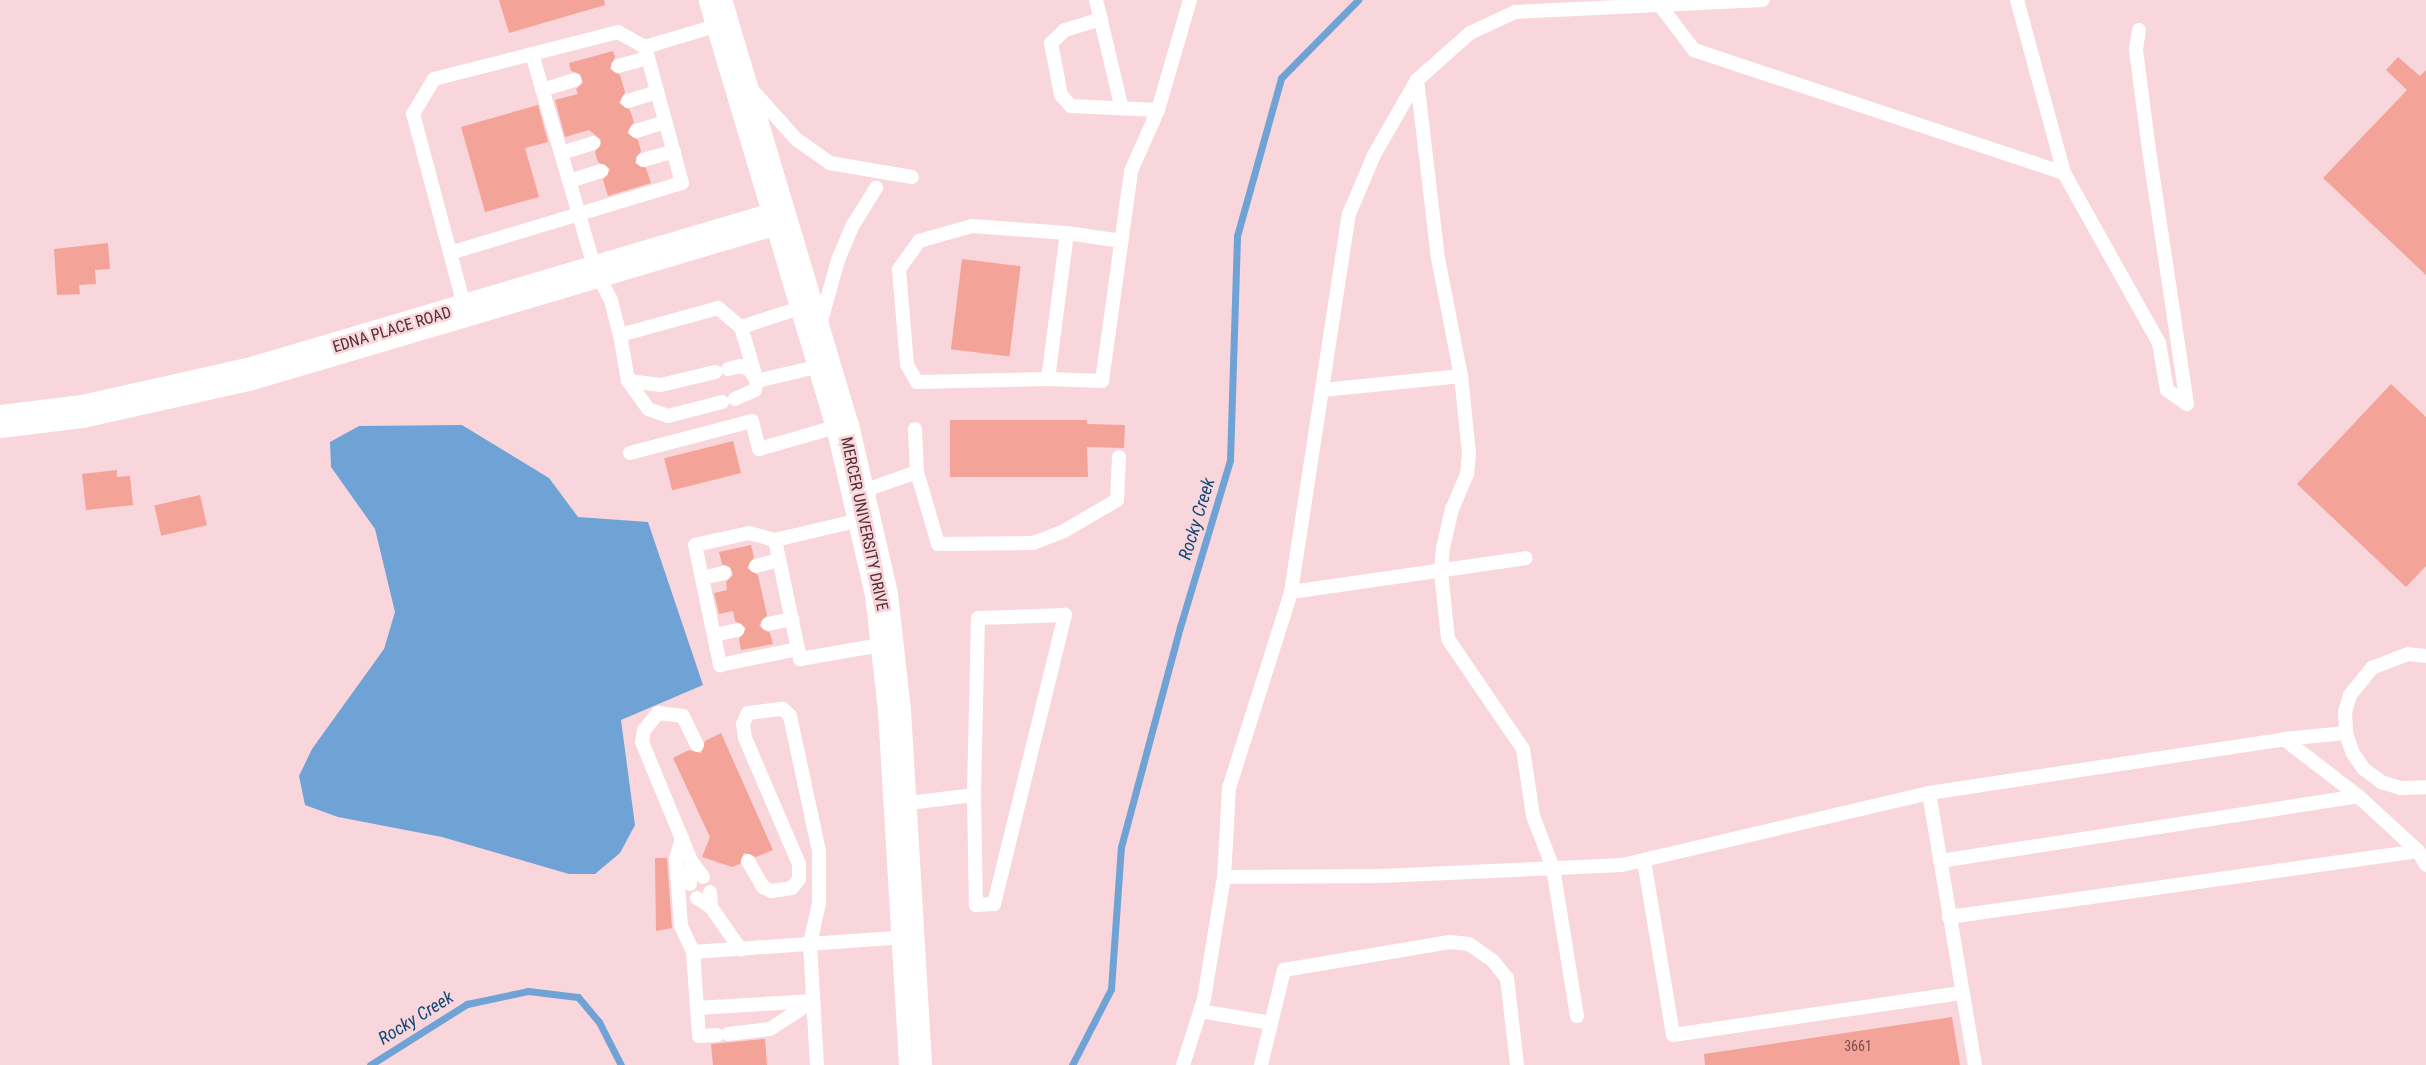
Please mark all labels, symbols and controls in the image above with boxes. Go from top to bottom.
street label: EDNA PLACE ROAD [330,303,454,357]
street label: MERCER UNIVERSITY DRIVE [836,435,892,613]
water label: Rocky Creek [1174,475,1220,563]
water label: Rocky Creek [374,986,458,1050]
house number: 3661 [1844,1038,1872,1054]

